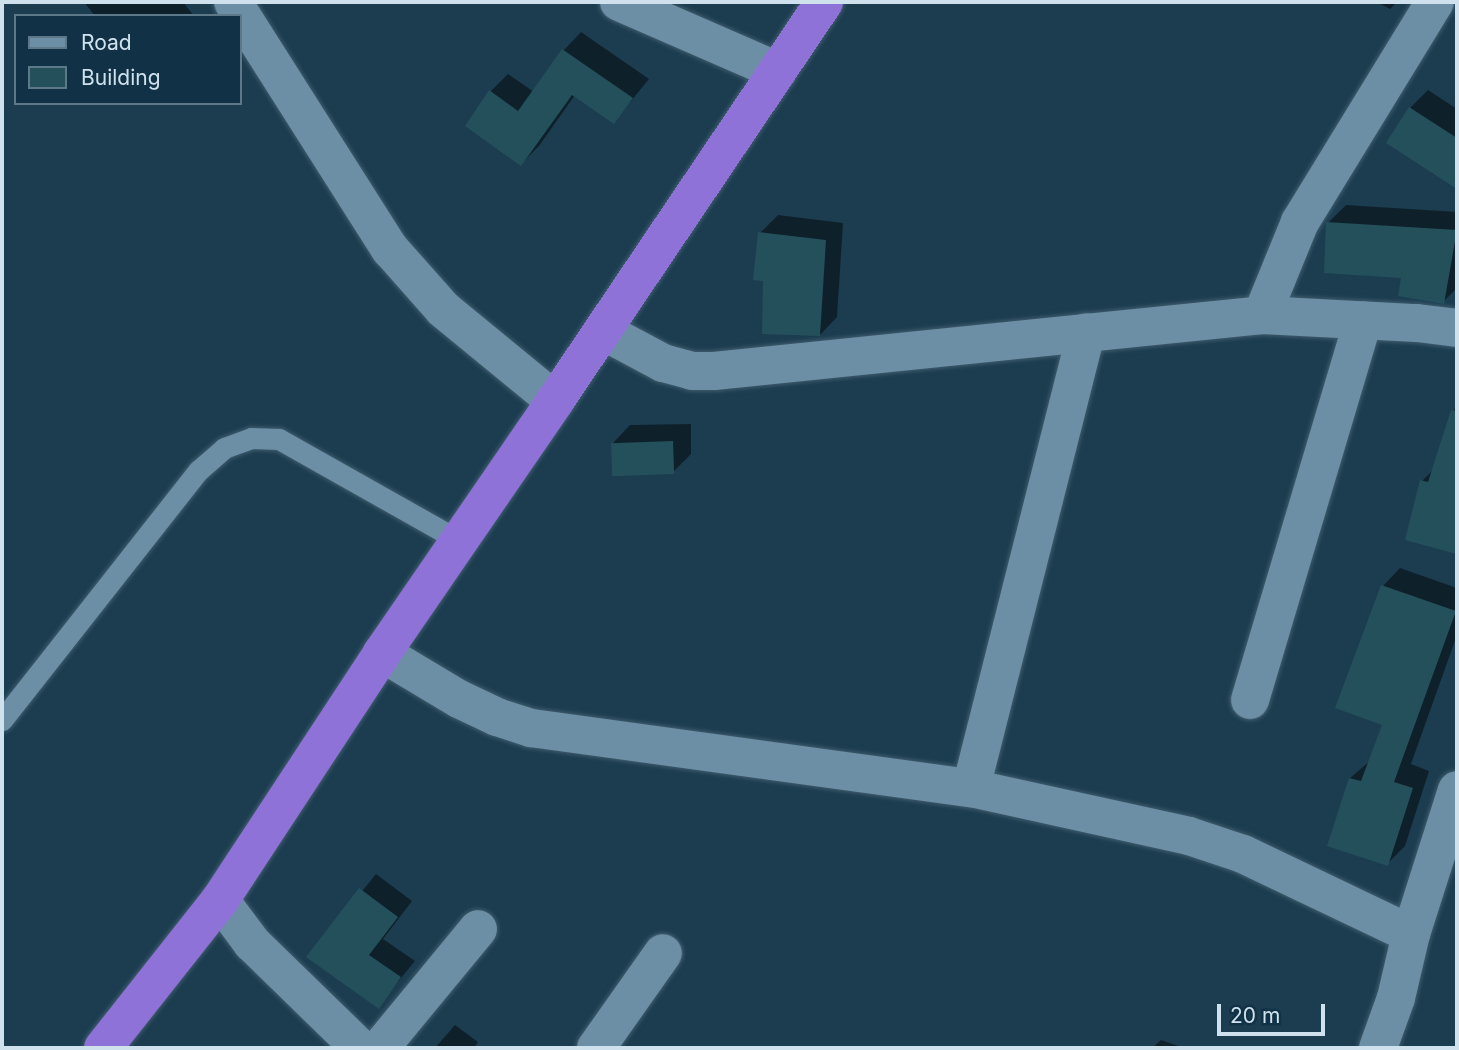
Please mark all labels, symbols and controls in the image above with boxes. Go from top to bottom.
legend [14,14,242,105]
text: Road [81,30,132,55]
text: Building [81,65,161,90]
scale bar [1221,990,1330,1034]
text: 20 m [1230,1003,1280,1028]

